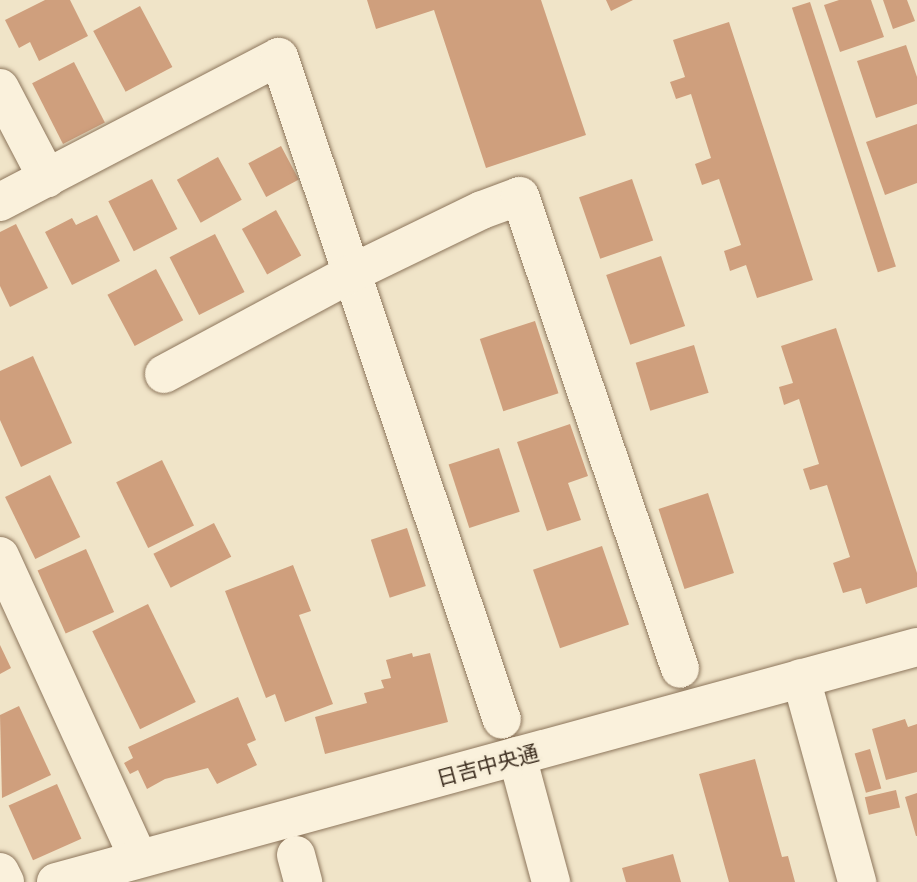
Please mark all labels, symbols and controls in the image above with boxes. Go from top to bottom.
street label: 日吉中央通 [433,738,541,790]

